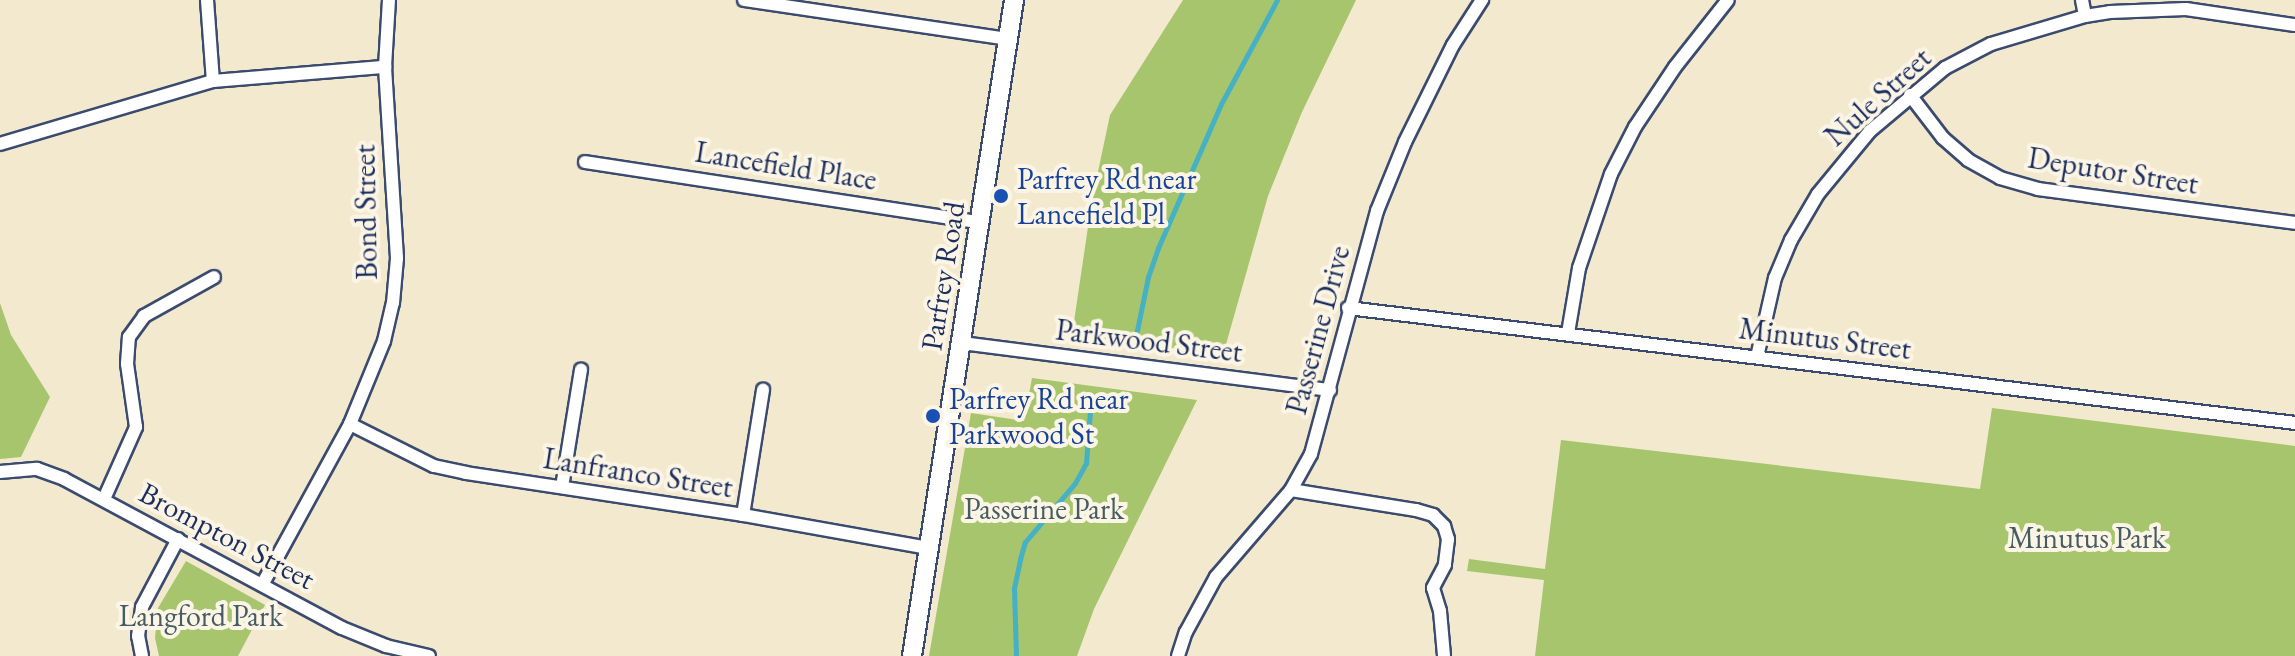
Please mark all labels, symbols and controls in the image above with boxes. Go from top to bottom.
street label: Nule Street [1818,40,1938,154]
street label: Lancefield Place [693,134,879,198]
street label: Deputor Street [2025,140,2201,202]
street label: Bond Street [347,144,385,280]
place label: Parfrey Rd near Lancefield Pl [1017,161,1197,232]
marker: Parfrey Rd near Lancefield Pl [992,187,1010,205]
street label: Parfrey Road [913,199,973,353]
street label: Passerine Drive [1278,242,1358,418]
street label: Minutus Street [1737,311,1913,367]
street label: Parkwood Street [1054,312,1244,370]
place label: Parfrey Rd near Parkwood St [949,381,1129,452]
marker: Parfrey Rd near Parkwood St [924,407,942,425]
street label: Lanfranco Street [541,440,735,506]
street label: Brompton Street [133,475,321,597]
park label: Passerine Park [964,491,1124,527]
park label: Minutus Park [2008,520,2166,556]
park label: Langford Park [119,598,283,634]

